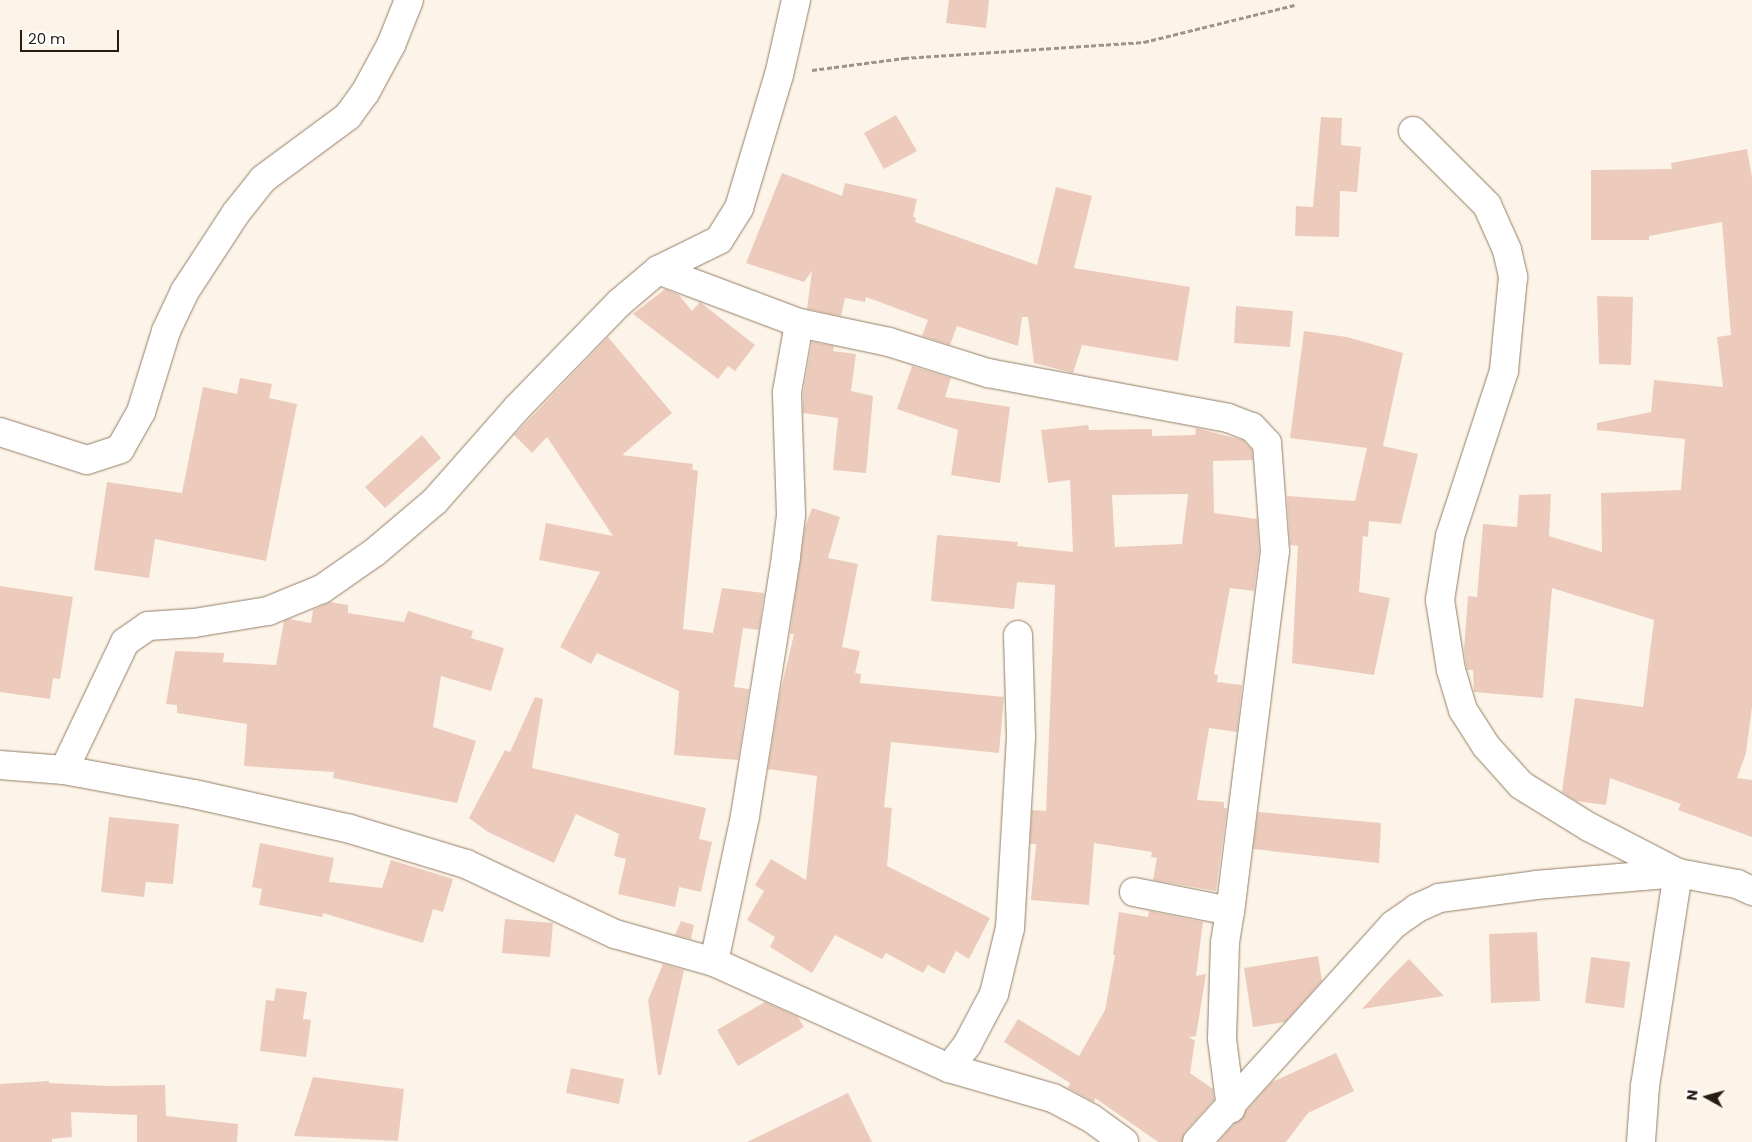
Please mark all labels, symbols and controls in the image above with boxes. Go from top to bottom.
scale bar [22,20,121,52]
text: 20 m [28,28,66,49]
north arrow [1682,1072,1732,1122]
text: N [1682,1089,1703,1102]

